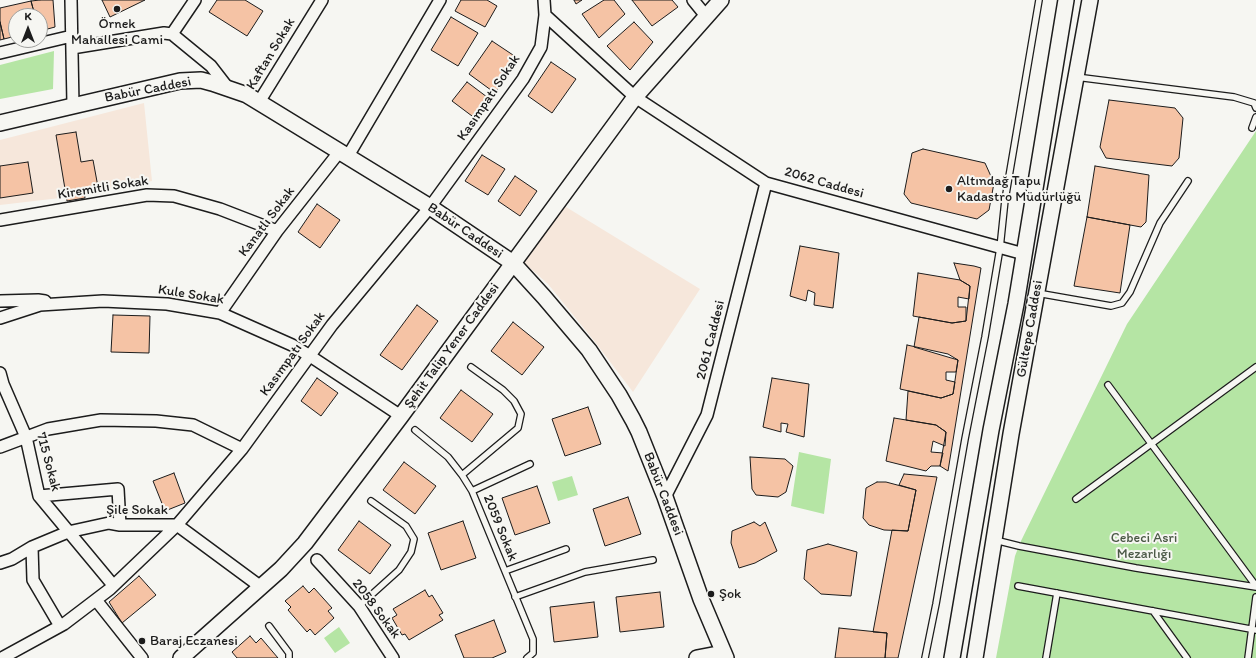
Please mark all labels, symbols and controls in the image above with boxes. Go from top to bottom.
marker: Örnek Mahallesi Cami [112,4,122,14]
north arrow [8,8,48,48]
text: K [24,10,32,23]
street label: Kaftan Sokak [243,15,299,93]
place label: Örnek Mahallesi Cami [71,16,163,48]
street label: Kasımpatı Sokak [454,52,524,144]
street label: Babür Caddesi [103,73,193,107]
street label: 2062 Caddesi [782,164,866,202]
street label: Kiremitli Sokak [56,173,150,203]
place label: Altındağ Tapu Kadastro Müdürlüğü [957,173,1081,206]
street label: Kanatlı Sokak [235,184,299,260]
marker: Altındağ Tapu Kadastro Müdürlüğü [944,184,954,194]
street label: Babür Caddesi [424,199,506,263]
street label: Gültepe Caddesi [1013,279,1047,379]
street label: Şehit Talip Yener Caddesi [401,280,503,412]
street label: Kule Sokak [157,281,225,309]
street label: 2061 Caddesi [693,299,729,381]
street label: Kasımpatı Sokak [257,308,329,400]
street label: 715 Sokak [32,431,64,493]
street label: Babür Caddesi [639,450,687,538]
street label: 2059 Sokak [479,492,521,564]
street label: Şile Sokak [106,502,168,518]
park label: Cebeci Asri Mezarlığı [1111,530,1177,562]
street label: 2058 Sokak [348,576,404,642]
place label: Şok [719,586,741,602]
marker: Şok [706,589,716,599]
place label: Baraj Eczanesi [150,633,238,649]
marker: Baraj Eczanesi [137,636,147,646]

